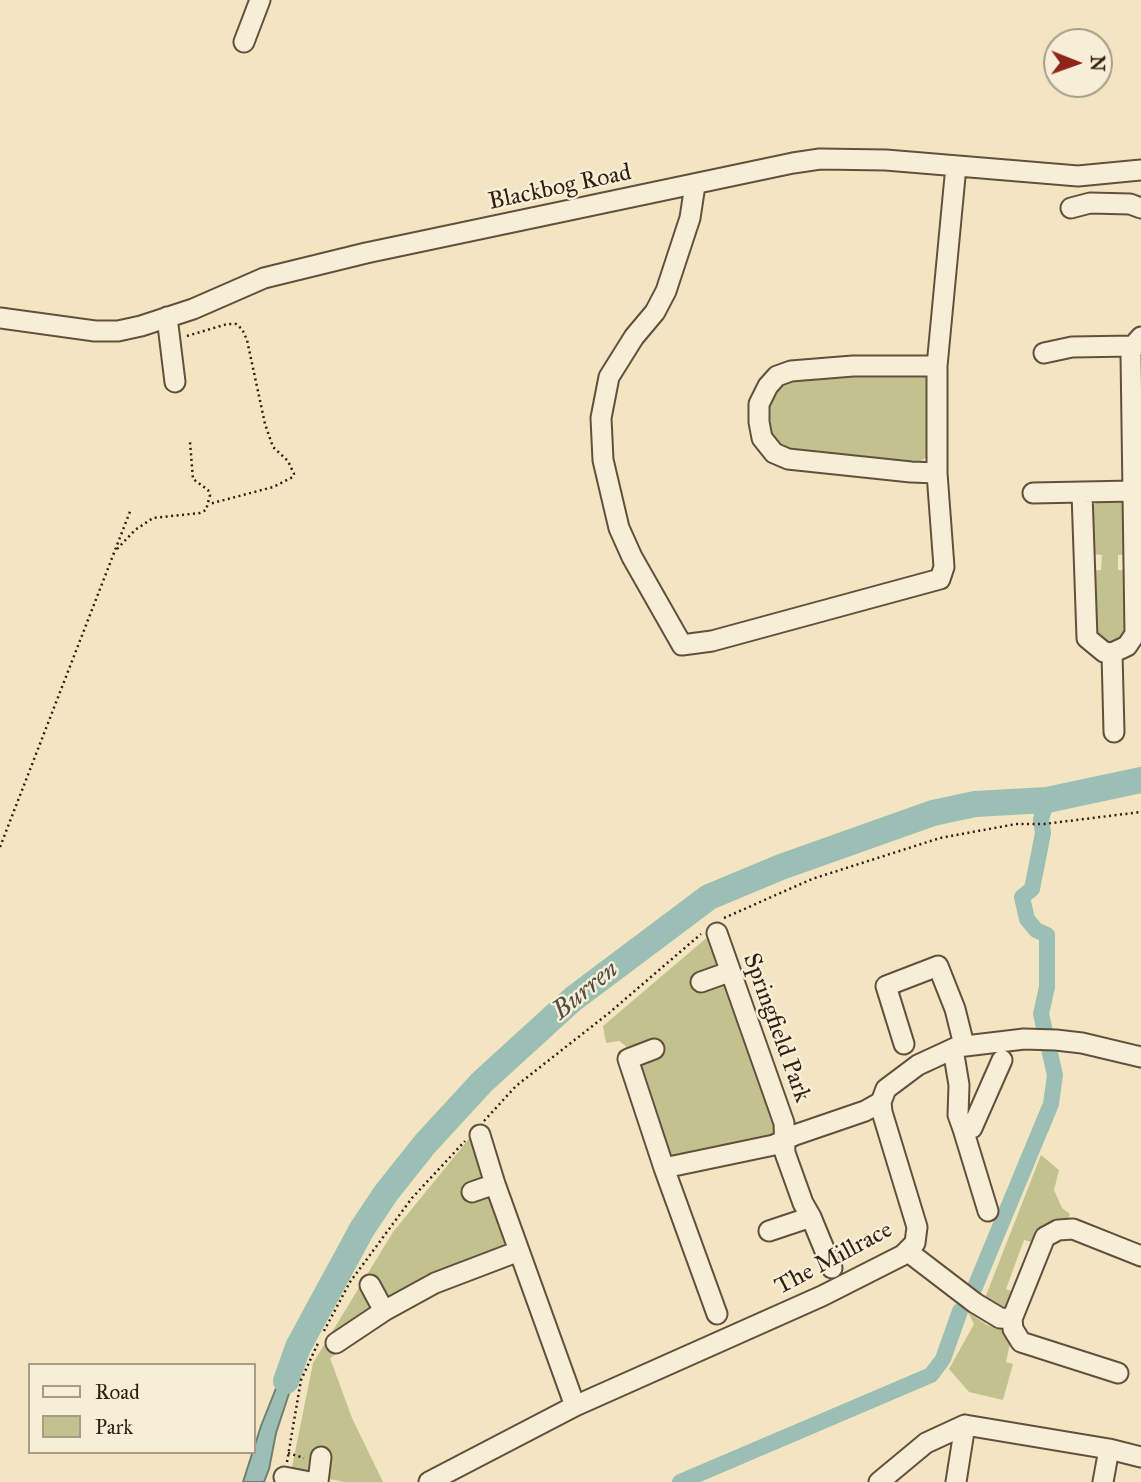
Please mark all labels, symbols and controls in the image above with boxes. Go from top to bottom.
north arrow [1043,28,1113,98]
text: N [1086,55,1109,72]
street label: Blackbog Road [486,159,634,217]
street label: Springfield Park [736,950,816,1106]
water label: Burren [547,955,625,1027]
street label: The Millrace [771,1216,897,1302]
legend [28,1363,256,1454]
text: Road [95,1379,140,1405]
text: Park [95,1414,133,1440]

